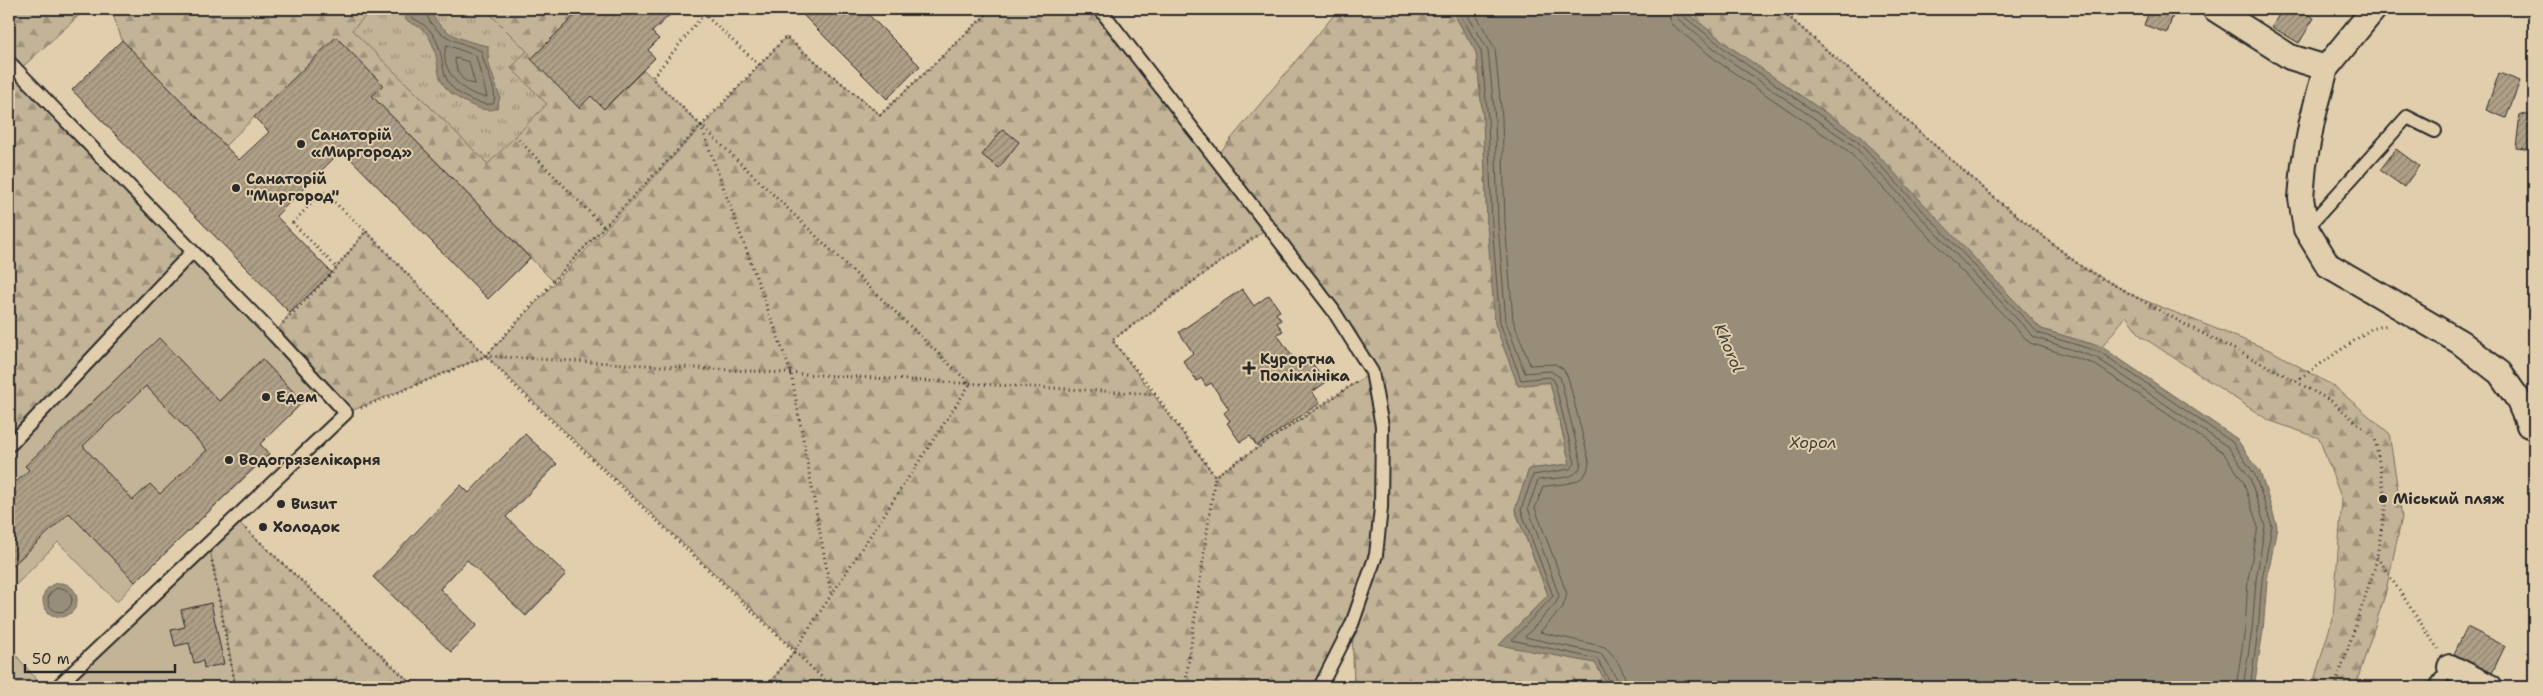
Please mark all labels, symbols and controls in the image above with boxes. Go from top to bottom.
place label: Санаторій «Миргород» [311,125,412,162]
marker: Санаторій «Миргород» [295,138,307,150]
place label: Санаторій "Миргород" [246,169,340,206]
marker: Санаторій "Миргород" [230,182,242,194]
water label: Khorol [1709,320,1749,376]
place label: Курортна Поліклініка [1260,349,1351,386]
marker: Курортна Поліклініка [1242,361,1256,375]
place label: Едем [276,387,318,407]
marker: Едем [260,391,272,403]
water label: Хорол [1789,432,1837,453]
place label: Водогрязелікарня [239,450,381,470]
marker: Водогрязелікарня [223,454,235,466]
place label: Міський пляж [2393,489,2504,509]
marker: Міський пляж [2377,493,2389,505]
place label: Визит [291,494,337,514]
marker: Визит [275,498,287,510]
place label: Холодок [273,517,340,537]
marker: Холодок [257,521,269,533]
scale bar [25,641,175,673]
text: 50 m [32,649,70,669]

